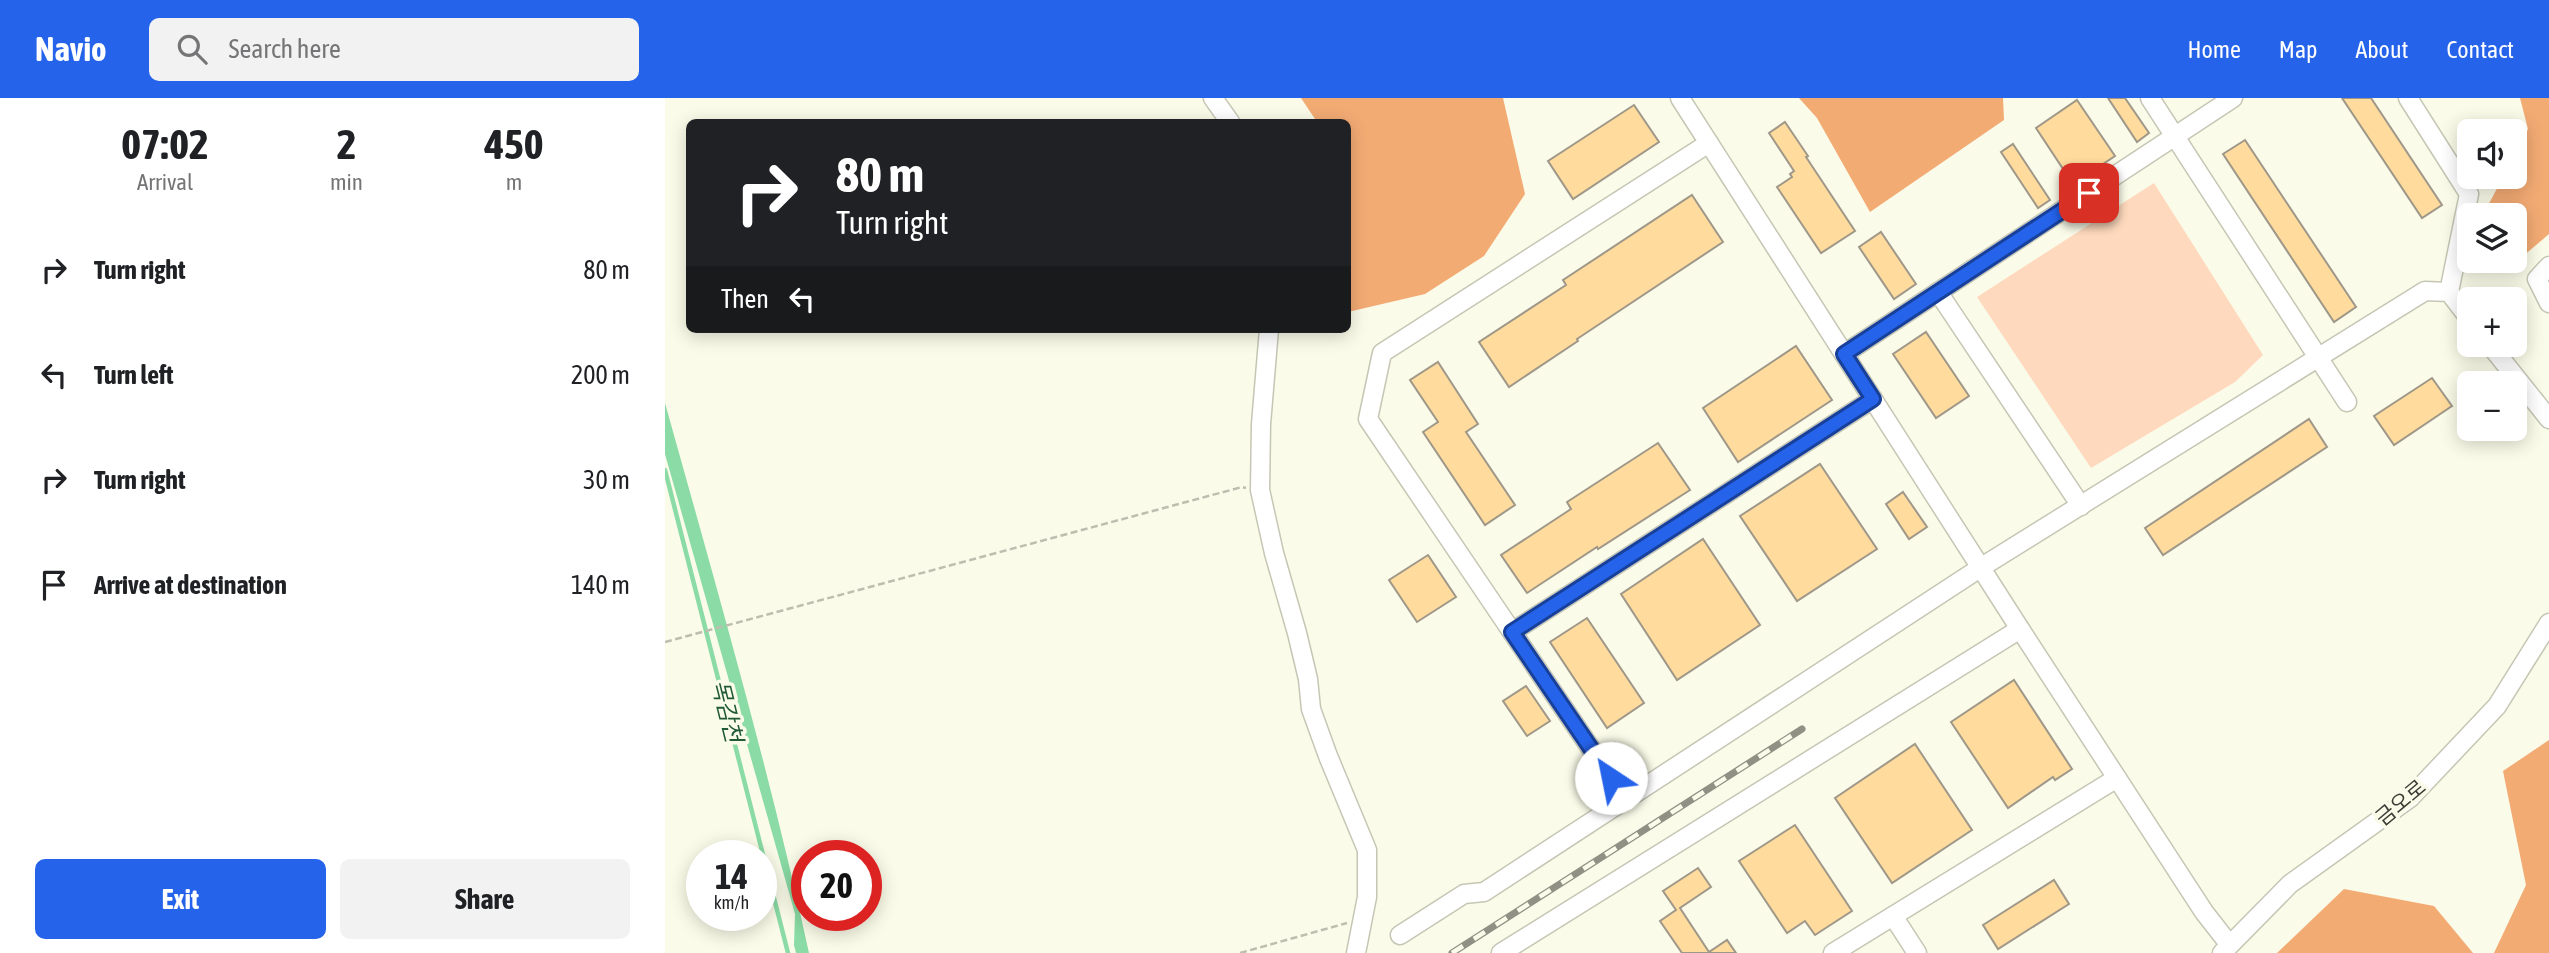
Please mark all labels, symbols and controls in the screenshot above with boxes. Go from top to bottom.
search box [149,18,639,81]
text: Navio [35,30,107,68]
icon: search [173,30,211,68]
text: Search here [229,34,341,64]
text: Home [2187,36,2241,63]
text: Map [2279,36,2317,63]
text: About [2355,36,2408,63]
text: Contact [2446,36,2514,63]
map controls [2457,119,2527,441]
button: sound [2457,119,2527,189]
text: 07:02 [121,120,209,168]
text: 2 [337,120,356,168]
text: 450 [484,120,544,168]
text: 80 m [836,146,924,202]
icon: right [721,147,812,238]
pin [2059,163,2119,223]
text: Arrival [137,169,193,195]
text: min [330,169,363,195]
text: m [506,169,522,195]
icon: arrive [2070,174,2108,212]
button: layers [2457,203,2527,273]
text: Turn right [836,204,949,241]
icon: right [35,251,73,289]
text: Turn right [94,255,185,285]
text: 80 m [583,255,630,285]
icon: left [783,280,821,318]
text: Then [721,284,769,314]
button: + [2457,287,2527,357]
icon: left [35,356,73,394]
text: Turn left [94,360,174,390]
text: 200 m [571,360,630,390]
button: − [2457,371,2527,441]
icon: right [35,461,73,499]
text: Turn right [94,465,185,495]
text: 30 m [583,465,630,495]
icon: arrive [35,566,73,604]
text: Arrive at destination [94,570,287,600]
text: 140 m [571,570,630,600]
water label: 목감천 [707,677,748,748]
position arrow [1574,741,1648,815]
street label: 금오로 [2370,774,2430,830]
speed limit sign: 20 [791,840,882,931]
text: 14 [715,856,748,896]
button: Exit [35,859,326,939]
button: Share [340,859,630,939]
text: km/h [714,892,749,913]

